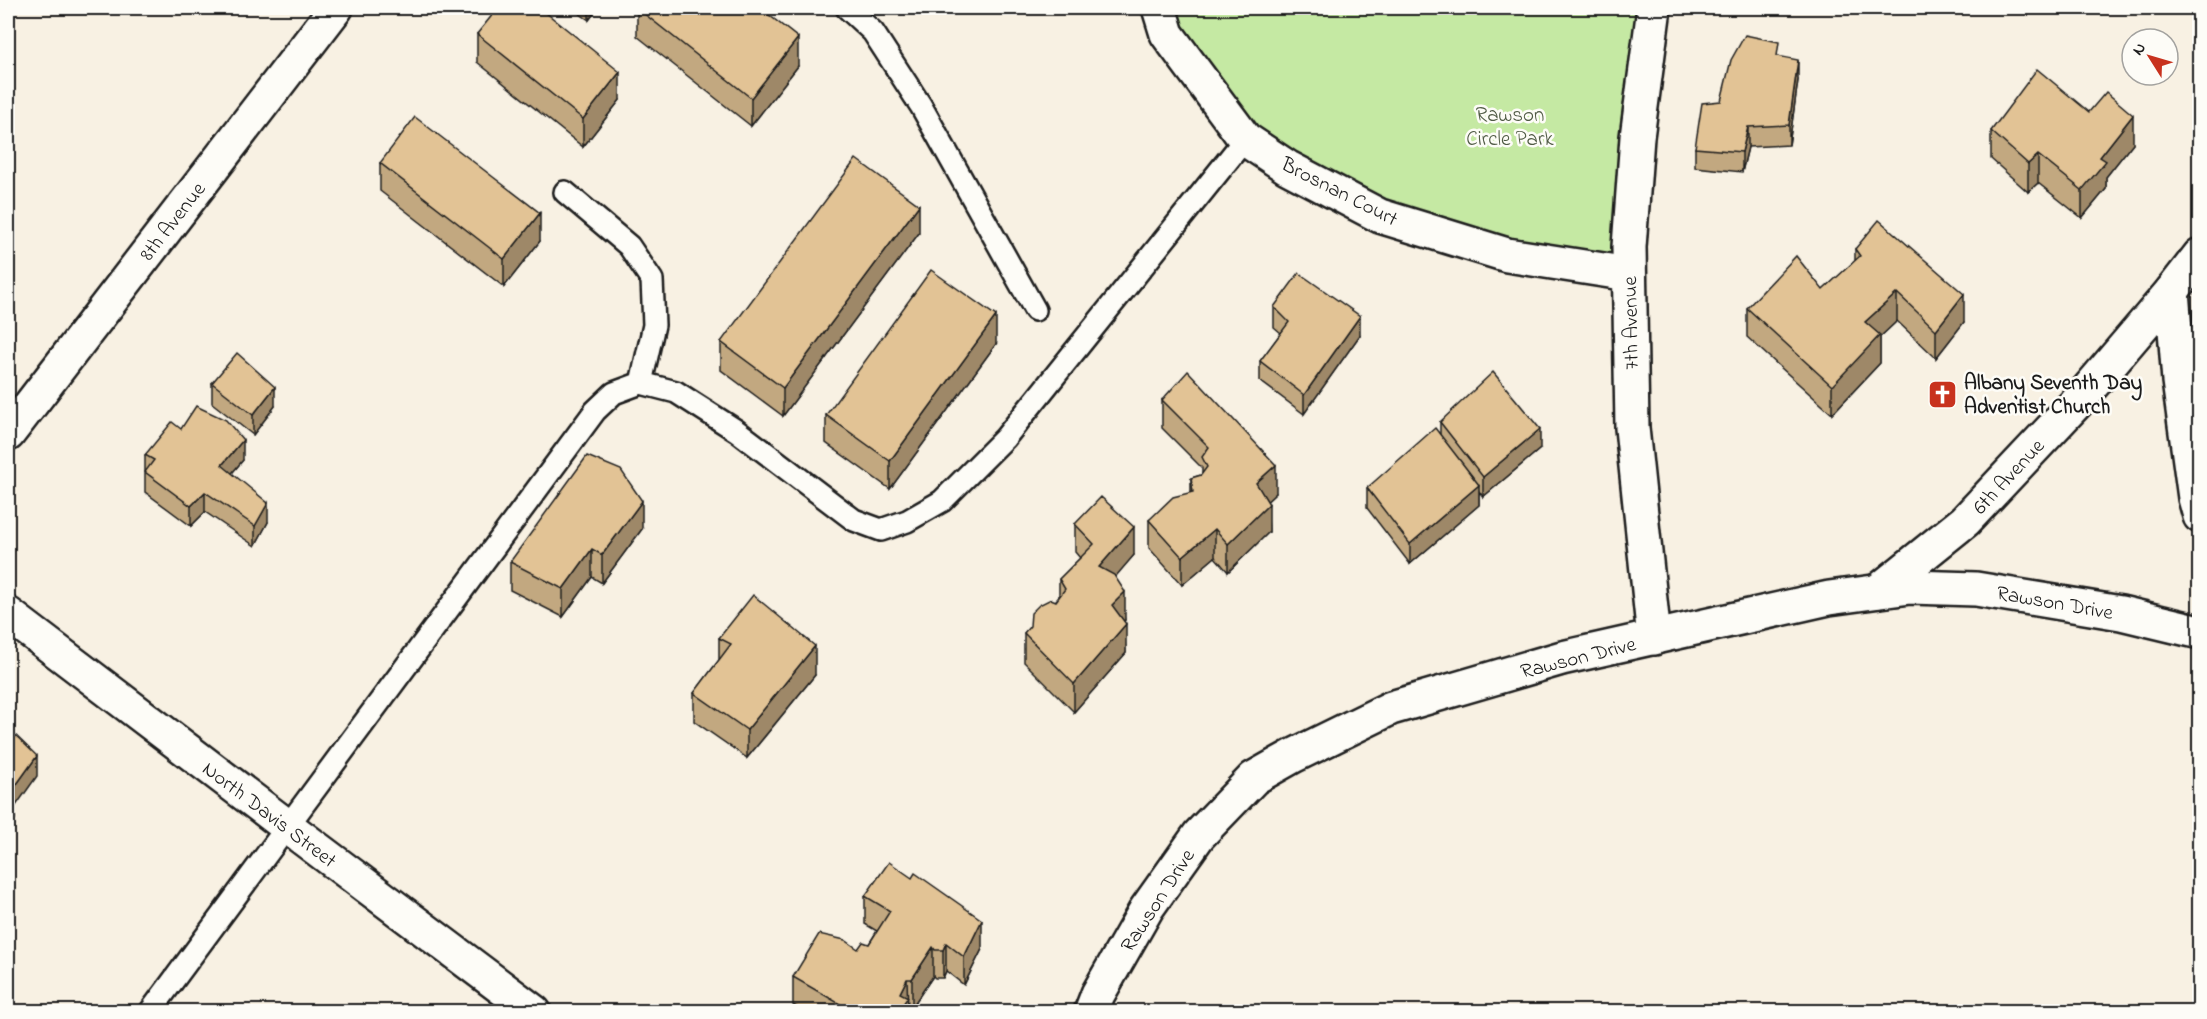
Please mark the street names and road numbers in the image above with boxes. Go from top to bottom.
street label: Brosnan Court [1275,150,1403,235]
street label: 8th Avenue [133,176,214,268]
street label: 7th Avenue [1616,275,1648,370]
street label: 6th Avenue [1966,432,2053,522]
street label: Rawson Drive [1994,579,2116,629]
street label: Rawson Drive [1518,630,1640,688]
street label: North Davis Street [195,755,342,876]
street label: Rawson Drive [1114,843,1204,959]

